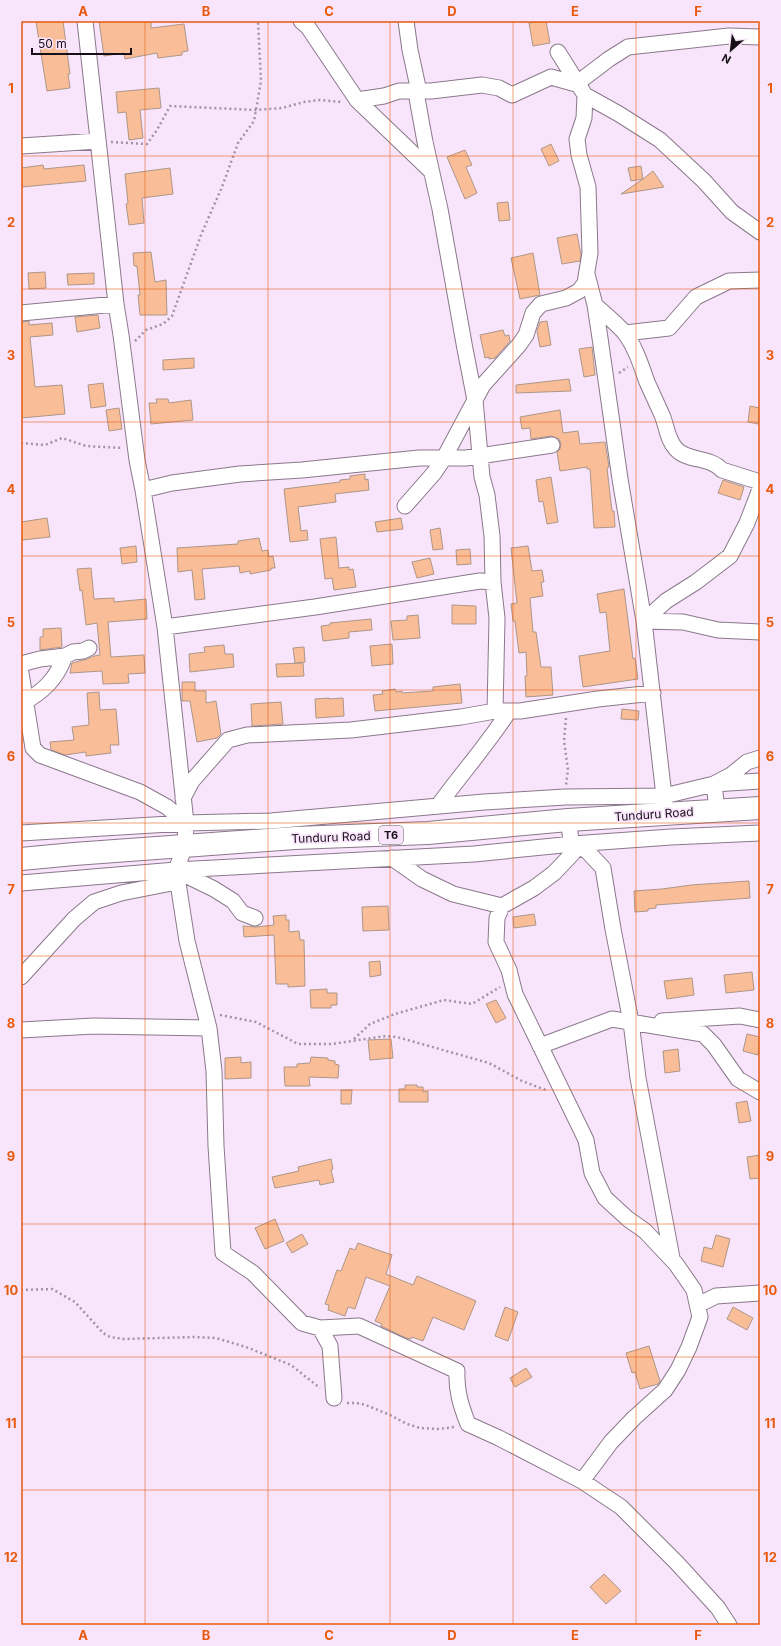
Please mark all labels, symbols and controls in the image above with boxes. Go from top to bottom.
text: A [78,3,88,19]
text: B [202,3,211,19]
text: C [324,3,334,19]
text: D [447,3,457,19]
text: E [571,3,579,19]
text: F [694,3,702,19]
scale bar [32,30,131,56]
north arrow [711,30,751,70]
text: 50 m [38,36,67,51]
text: N [719,51,733,67]
text: 1 [8,80,14,96]
text: 1 [767,80,773,96]
text: 2 [7,214,15,230]
text: 2 [766,214,774,230]
text: 3 [7,347,15,363]
text: 3 [766,347,774,363]
text: 4 [7,481,16,497]
text: 4 [766,481,775,497]
text: 5 [7,614,15,630]
text: 5 [766,614,774,630]
text: 6 [7,748,15,764]
text: 6 [766,748,774,764]
street label: Tunduru Road [614,804,694,824]
road number: T6 [379,826,403,844]
street label: Tunduru Road [291,828,371,846]
text: 7 [7,881,15,897]
text: 7 [766,881,774,897]
text: 8 [7,1015,15,1031]
text: 8 [766,1015,774,1031]
text: 9 [7,1148,15,1164]
text: 9 [766,1148,774,1164]
text: 10 [4,1282,18,1298]
text: 10 [763,1282,777,1298]
text: 11 [5,1415,17,1431]
text: 11 [764,1415,776,1431]
text: 12 [4,1549,18,1565]
text: 12 [763,1549,777,1565]
text: A [78,1627,88,1643]
text: B [202,1627,211,1643]
text: C [324,1627,334,1643]
text: D [447,1627,457,1643]
text: E [571,1627,579,1643]
text: F [694,1627,702,1643]

